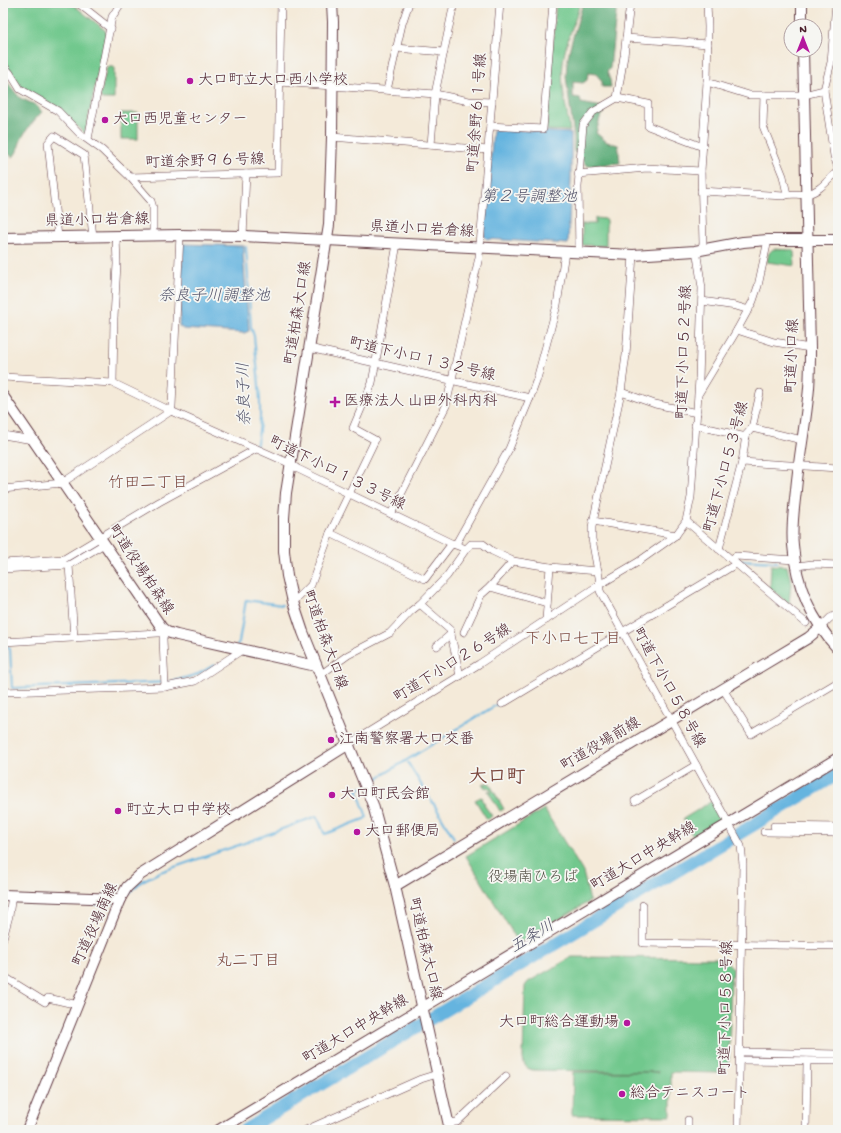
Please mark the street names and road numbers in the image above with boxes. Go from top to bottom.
street label: 町道余野６１号線 [464,52,491,173]
street label: 町道余野９６号線 [145,150,265,173]
street label: 県道小口岩倉線 [44,210,150,231]
street label: 県道小口岩倉線 [369,217,475,242]
street label: 町道柏森大口線 [281,260,316,366]
street label: 町道下小口５２号線 [673,284,696,420]
street label: 町道小口線 [782,318,803,394]
street label: 町道下小口１３２号線 [347,333,497,386]
street label: 町道下小口５３号線 [700,399,753,535]
street label: 町道下小口１３３号線 [266,432,409,515]
street label: 町道役場柏森線 [103,521,178,619]
street label: 町道柏森大口線 [298,587,351,692]
street label: 町道下小口２６号線 [390,620,515,707]
street label: 町道下小口５８号線 [627,624,709,751]
street label: 町道役場前線 [557,713,644,776]
street label: 町道大口中央幹線 [587,818,700,896]
street label: 町道役場南線 [69,880,123,970]
street label: 町道柏森大口線 [403,896,446,1002]
street label: 町道下小口５８号線 [716,940,737,1076]
street label: 町道大口中央幹線 [299,991,412,1069]

